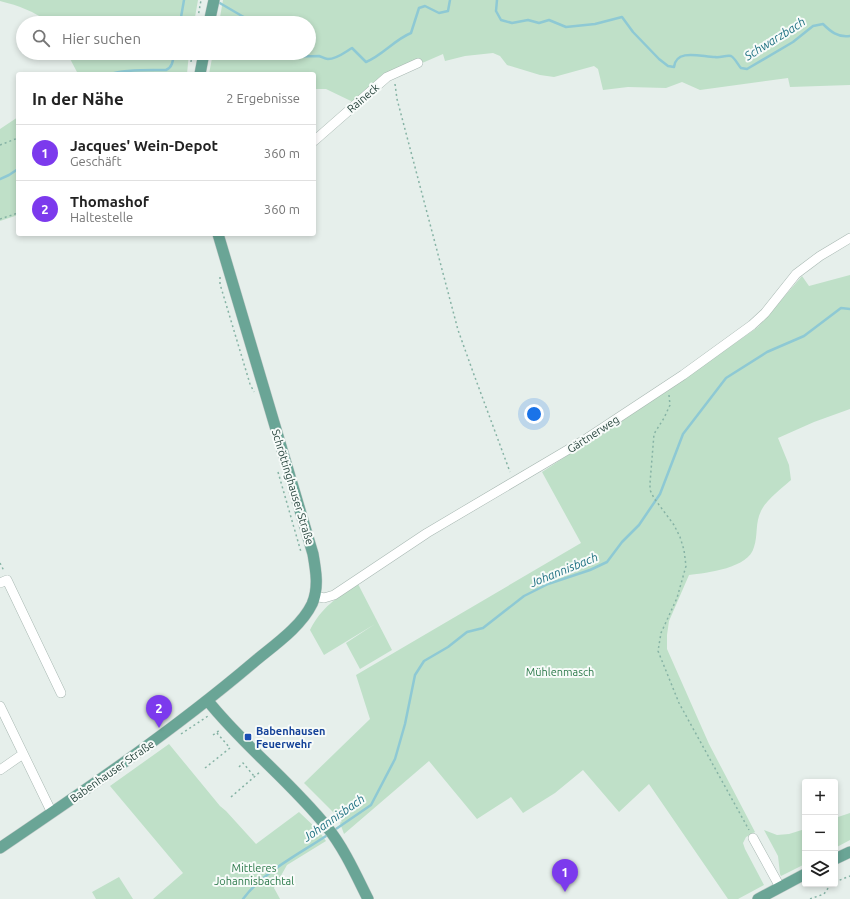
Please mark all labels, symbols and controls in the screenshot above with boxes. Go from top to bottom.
water label: Schwarzbach [741,15,808,63]
search box [16,16,316,60]
icon: search [30,27,52,49]
text: Hier suchen [62,30,141,47]
street label: Raineck [345,81,382,115]
text: In der Nähe [32,89,124,108]
text: 2 Ergebnisse [226,91,300,105]
text: Jacques' Wein-Depot [70,137,218,154]
text: 1 [41,146,49,160]
text: 360 m [264,146,300,160]
text: Geschäft [70,154,122,168]
text: Thomashof [70,193,149,210]
text: 2 [41,202,49,216]
text: 360 m [264,202,300,216]
text: Haltestelle [70,210,133,224]
your location [524,404,544,424]
street label: Gärtnerweg [565,413,621,455]
street label: Schröttinghauser Straße [270,428,316,546]
water label: Johannisbach [527,550,600,589]
park label: Mühlenmasch [526,666,594,678]
pin: 2 [146,695,172,728]
place label: Babenhausen Feuerwehr [256,725,325,750]
marker: Babenhausen Feuerwehr [243,732,253,742]
street label: Babenhauser Straße [68,737,156,805]
map controls [802,779,838,887]
button: + [802,779,838,815]
water label: Johannisbach [300,792,367,844]
button: − [802,815,838,851]
button: layers [802,851,838,887]
pin: 1 [552,859,578,892]
park label: Mittleres Johannisbachtal [214,862,294,887]

